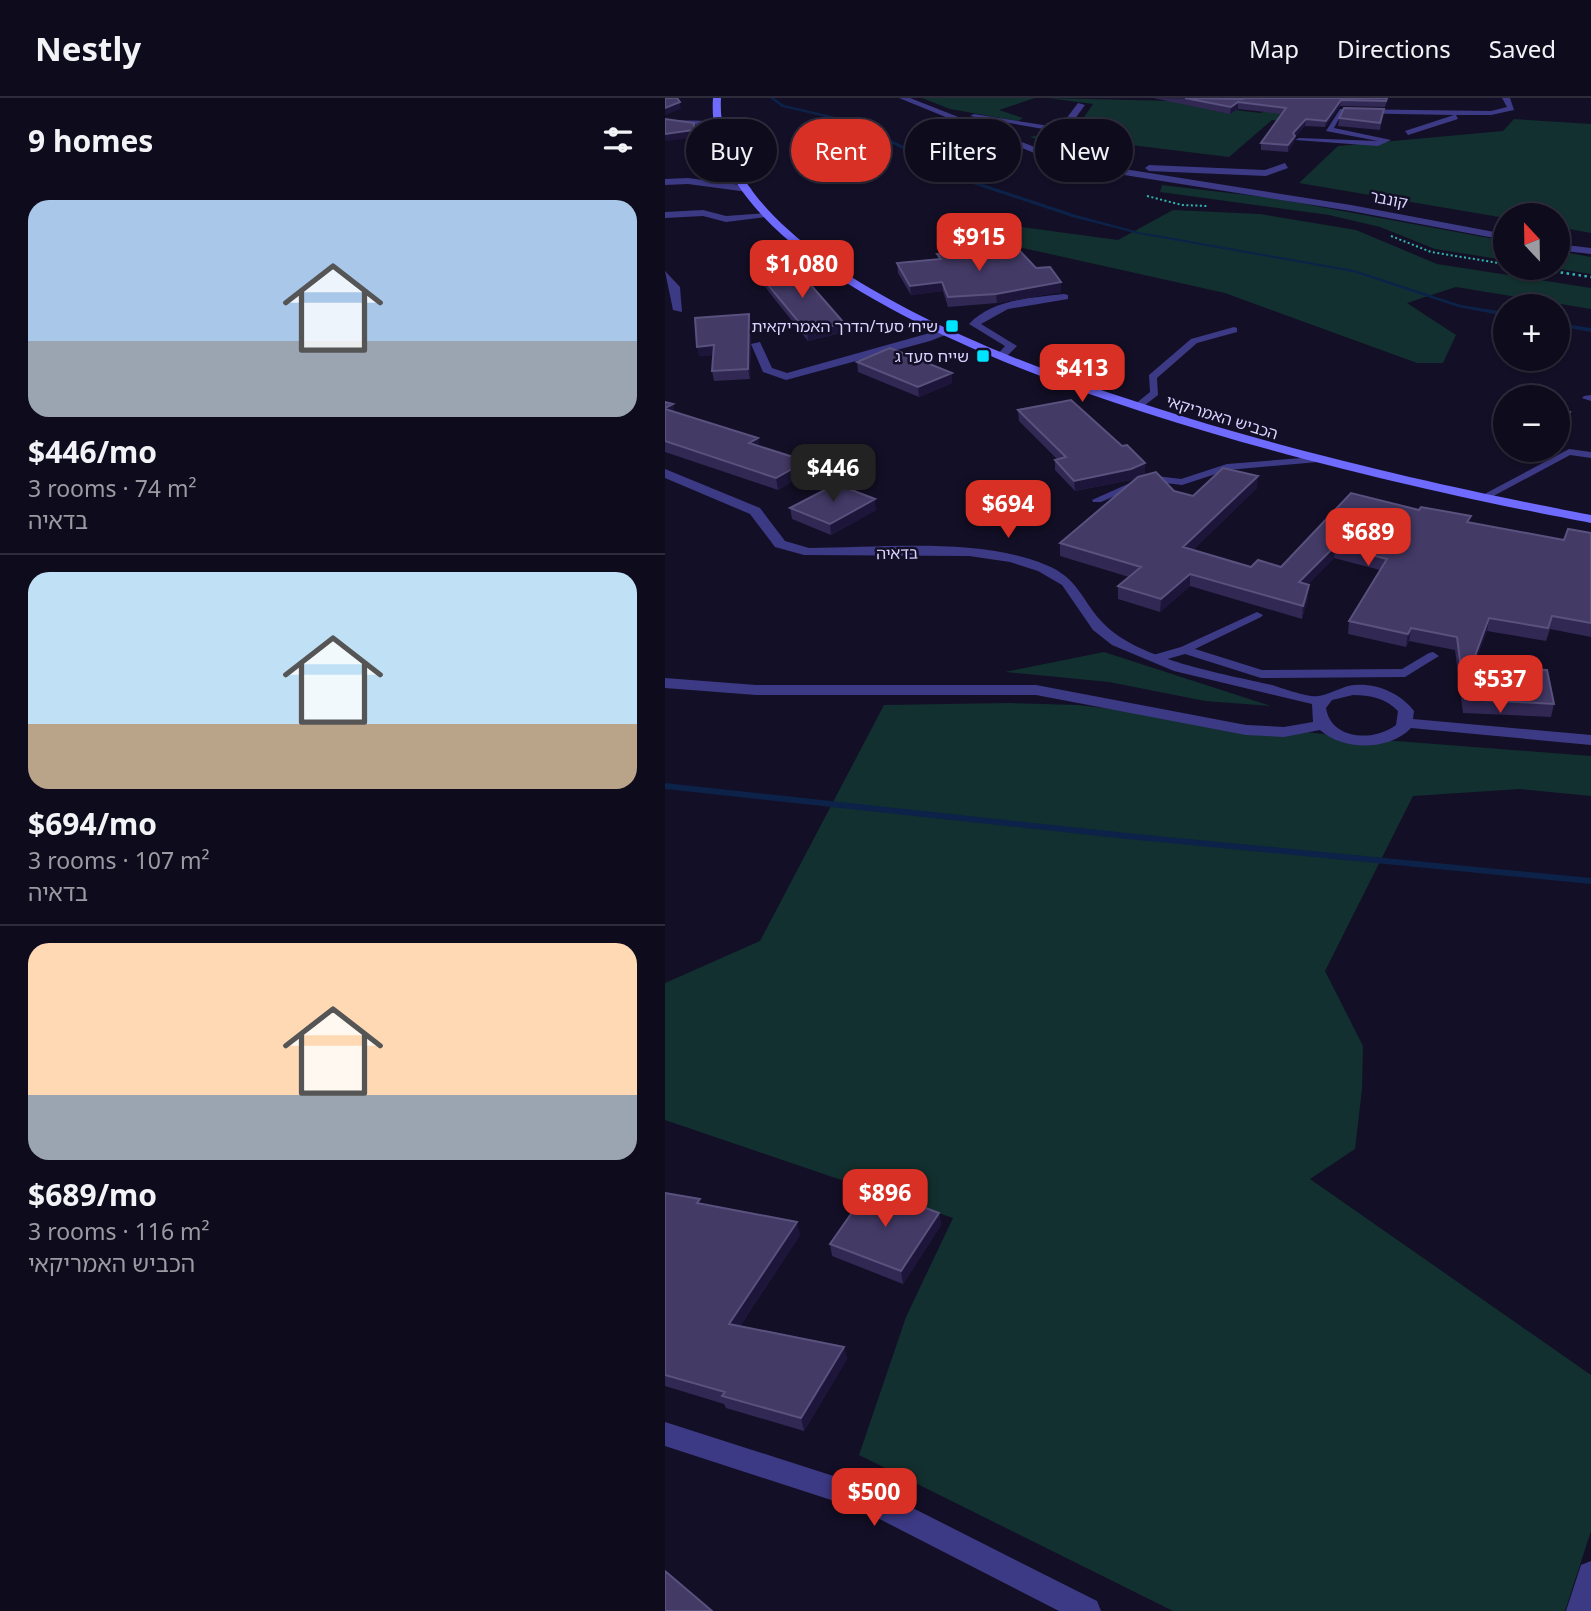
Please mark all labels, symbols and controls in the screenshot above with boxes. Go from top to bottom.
text: Nestly [35,26,141,71]
text: Map [1249,32,1299,65]
text: Directions [1337,32,1451,65]
text: Saved [1489,32,1556,65]
chip: Buy [686,119,777,182]
chip: Rent [791,119,891,182]
chip: Filters [905,119,1021,182]
chip: New [1035,119,1133,182]
text: 9 homes [28,120,153,161]
icon: filters [599,121,637,159]
street label: קונבר [1368,185,1410,213]
north arrow [1493,203,1570,280]
map controls [1493,203,1570,462]
pin: $915 [938,214,1020,273]
text: $915 [953,220,1005,252]
pin: $1,080 [745,240,859,300]
icon: home [270,245,396,371]
text: $1,080 [766,247,838,279]
button: + [1493,294,1570,371]
place label: שיח׳ סעד/הדרך האמריקאית [751,315,938,337]
marker: שיח׳ סעד/הדרך האמריקאית [944,318,960,334]
pin: $413 [1041,344,1123,404]
place label: שייח סעד ג [895,345,969,367]
marker: שייח סעד ג [975,348,991,364]
text: $413 [1056,351,1108,383]
button: − [1493,385,1570,462]
street label: הכביש האמריקאי [1163,389,1281,445]
text: $446/mo [28,431,157,472]
pin: $446 [792,444,874,504]
text: $446 [807,451,859,483]
text: 3 rooms · 74 m² [28,472,197,504]
pin: $694 [967,480,1049,540]
text: $694 [982,487,1034,519]
text: בדאיה [28,504,88,536]
pin: $689 [1327,508,1409,568]
text: $689 [1342,515,1394,547]
street label: בדאיה [876,542,918,564]
icon: home [270,617,396,743]
pin: $537 [1459,656,1541,715]
text: $537 [1474,662,1526,694]
text: $694/mo [28,803,157,844]
text: 3 rooms · 107 m² [28,844,210,876]
text: בדאיה [28,876,88,908]
icon: home [270,988,396,1114]
pin: $896 [844,1170,926,1229]
text: $689/mo [28,1174,157,1215]
text: $896 [859,1176,911,1208]
text: 3 rooms · 116 m² [28,1215,210,1247]
text: הכביש האמריקאי [28,1247,195,1279]
pin: $500 [833,1468,915,1528]
text: $500 [848,1475,900,1507]

